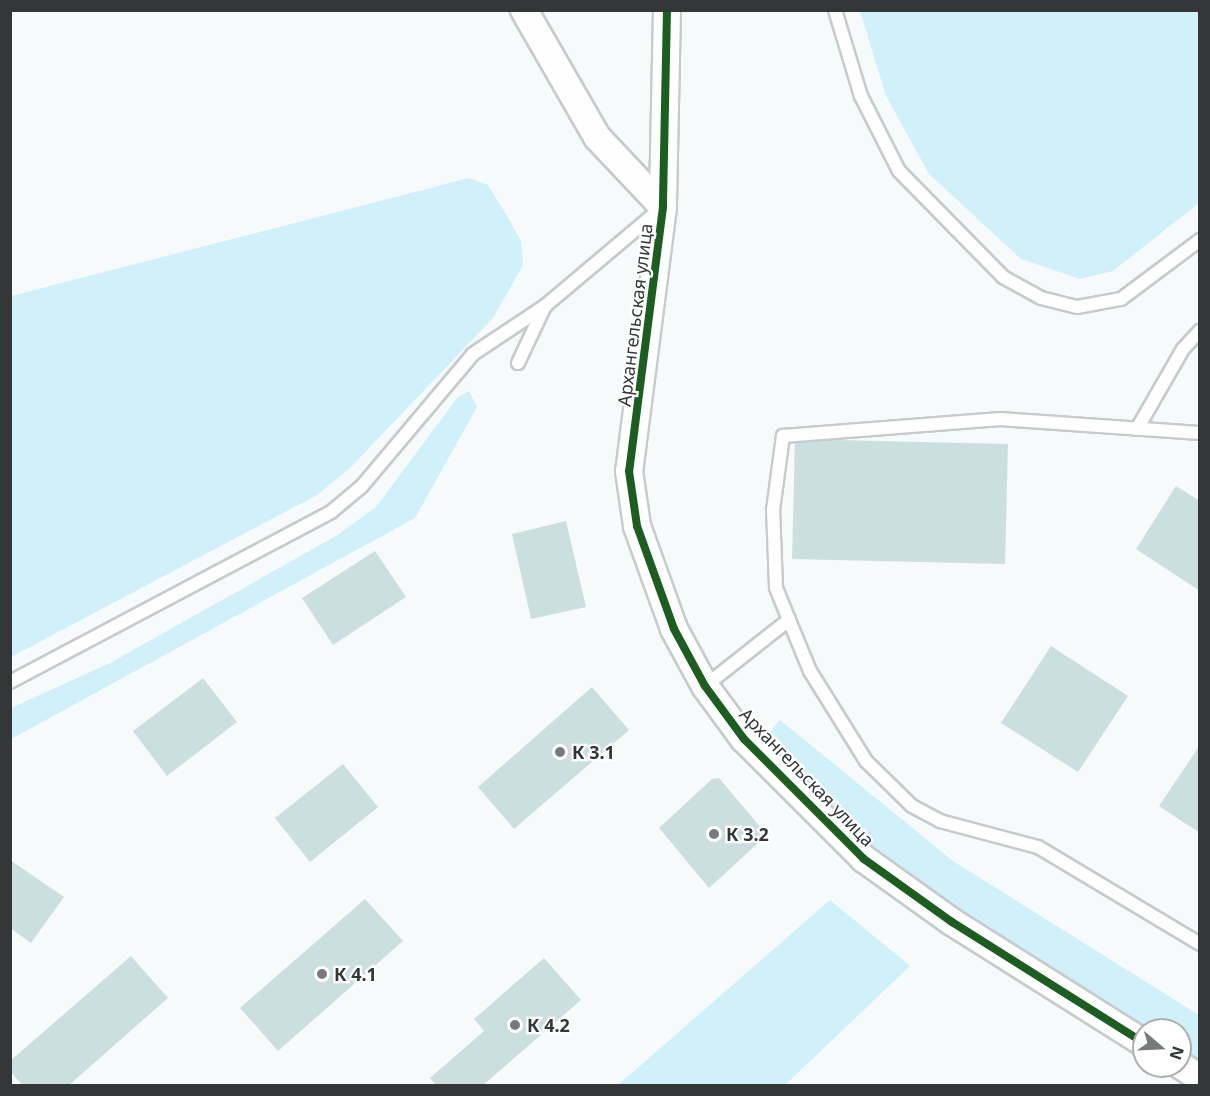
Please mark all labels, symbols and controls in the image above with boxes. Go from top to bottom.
street label: Архангельская улица [613,222,657,408]
street label: Архангельская улица [735,703,879,851]
place label: К 3.1 [572,741,615,763]
marker: К 3.1 [553,745,567,759]
place label: К 3.2 [726,823,769,845]
marker: К 3.2 [707,827,721,841]
place label: К 4.1 [334,963,377,985]
marker: К 4.1 [315,967,329,981]
place label: К 4.2 [527,1014,570,1036]
marker: К 4.2 [508,1018,522,1032]
north arrow [1132,1018,1192,1078]
text: N [1165,1043,1190,1063]

